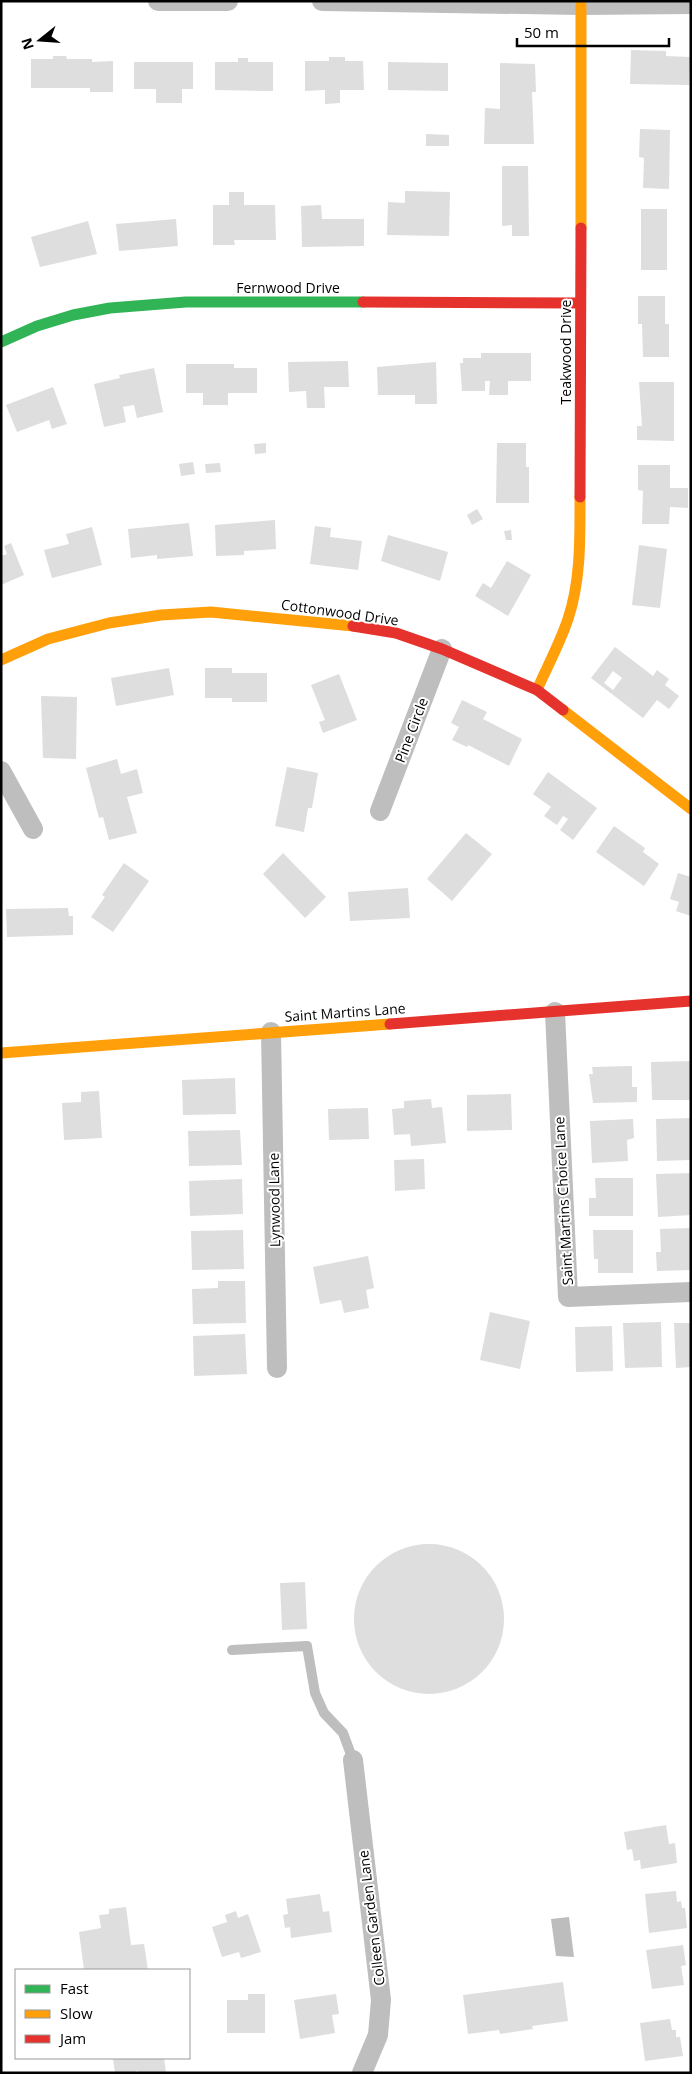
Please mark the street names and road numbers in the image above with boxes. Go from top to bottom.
street label: Fernwood Drive [236,278,340,297]
street label: Teakwood Drive [556,299,575,404]
street label: Cottonwood Drive [280,594,400,630]
street label: Pine Circle [390,695,432,765]
street label: Saint Martins Lane [284,998,406,1026]
street label: Saint Martins Choice Lane [549,1116,577,1286]
street label: Lynwood Lane [264,1153,284,1247]
street label: Colleen Garden Lane [353,1849,389,1987]

